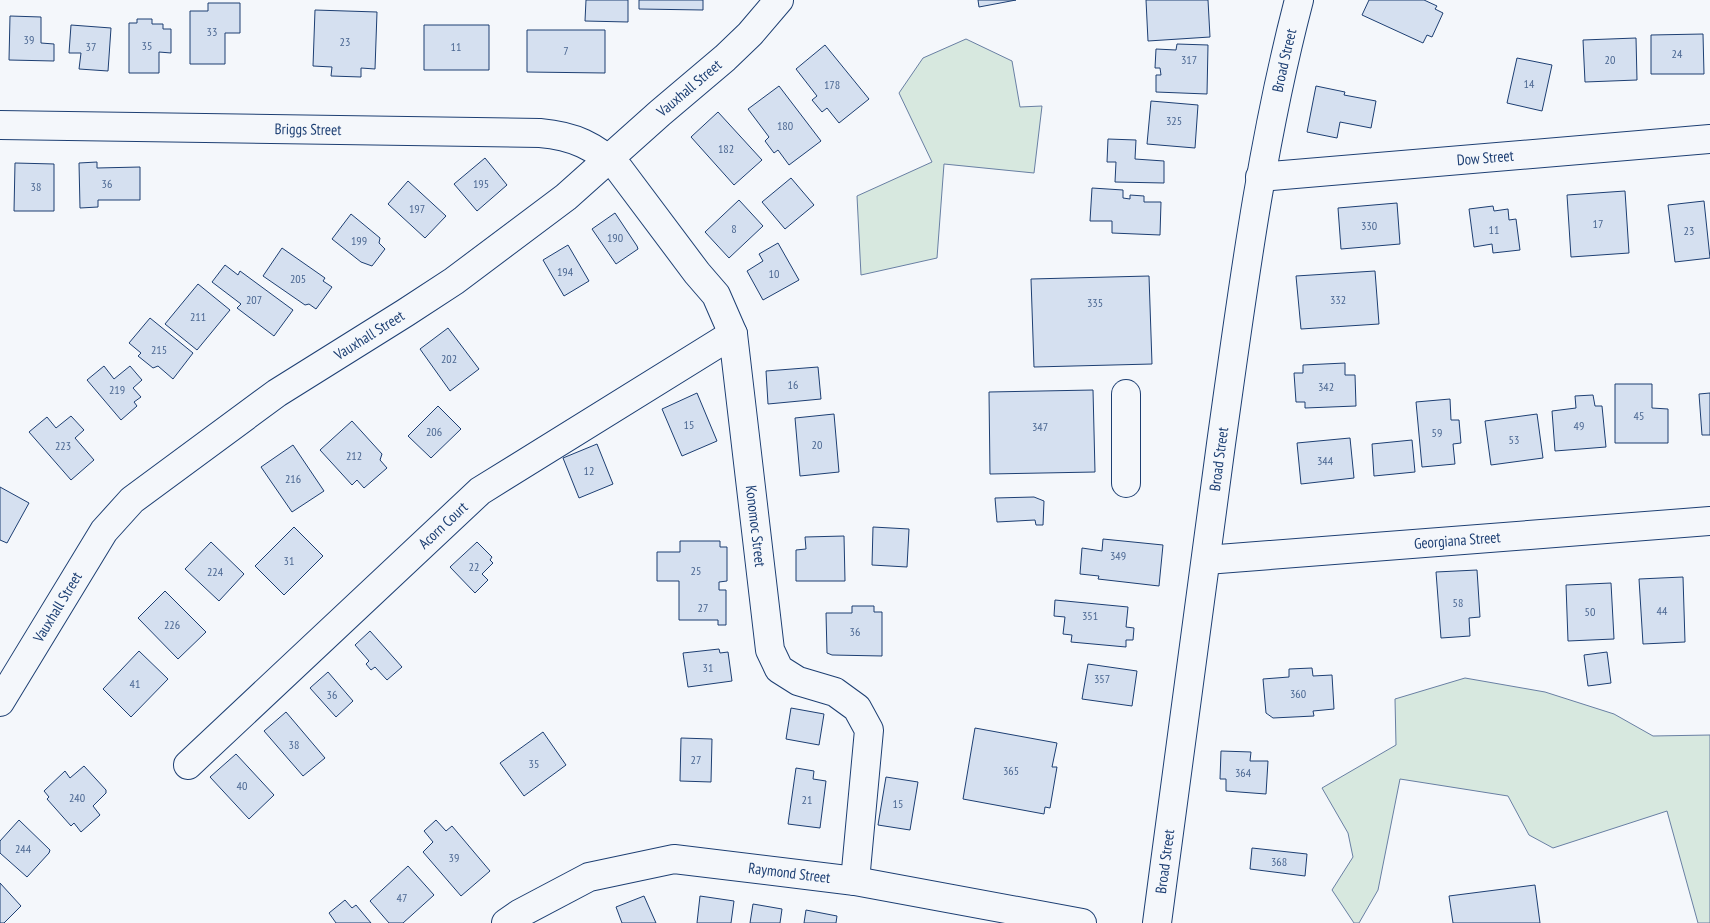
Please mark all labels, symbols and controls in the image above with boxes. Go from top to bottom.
house number: 33 [207,24,217,39]
street label: Broad Street [1268,27,1300,94]
house number: 39 [24,32,34,47]
house number: 23 [340,34,350,49]
house number: 35 [142,38,152,53]
house number: 37 [86,39,96,54]
house number: 11 [451,39,461,54]
house number: 7 [563,43,569,58]
house number: 24 [1672,46,1683,61]
house number: 317 [1181,52,1197,67]
house number: 20 [1605,52,1615,67]
street label: Vauxhall Street [652,55,725,121]
house number: 14 [1524,76,1535,91]
house number: 178 [824,77,840,92]
house number: 325 [1166,113,1182,128]
house number: 180 [777,118,793,133]
street label: Briggs Street [274,119,342,139]
house number: 182 [718,141,734,156]
street label: Dow Street [1456,146,1514,169]
house number: 36 [102,176,112,191]
house number: 195 [473,176,489,191]
house number: 38 [31,179,41,194]
house number: 197 [409,201,425,216]
house number: 17 [1593,216,1603,231]
house number: 330 [1361,218,1377,233]
house number: 8 [731,221,737,236]
house number: 11 [1489,222,1499,237]
house number: 23 [1684,223,1694,238]
house number: 190 [607,230,623,245]
house number: 199 [351,233,367,248]
house number: 194 [557,264,574,279]
house number: 10 [769,266,779,281]
house number: 205 [290,271,306,286]
house number: 207 [246,292,262,307]
house number: 332 [1330,292,1346,307]
house number: 335 [1087,295,1103,310]
street label: Vauxhall Street [330,306,408,364]
house number: 211 [190,309,206,324]
house number: 215 [151,342,167,357]
house number: 202 [441,351,457,366]
house number: 16 [788,377,798,392]
house number: 342 [1318,379,1334,394]
house number: 219 [109,382,125,397]
house number: 45 [1634,408,1644,423]
house number: 15 [684,417,694,432]
house number: 49 [1574,418,1584,433]
house number: 347 [1032,419,1048,434]
house number: 206 [426,424,442,439]
house number: 59 [1432,425,1442,440]
street label: Broad Street [1205,426,1232,492]
house number: 53 [1509,432,1519,447]
house number: 20 [812,437,822,452]
house number: 223 [55,438,71,453]
house number: 212 [346,448,362,463]
house number: 344 [1317,453,1334,468]
house number: 12 [584,463,594,478]
house number: 216 [285,471,301,486]
street label: Konomoc Street [742,484,770,568]
street label: Acorn Court [414,498,471,553]
street label: Georgiana Street [1413,527,1501,553]
house number: 349 [1110,548,1126,563]
house number: 31 [284,553,294,568]
house number: 22 [469,559,479,574]
house number: 25 [691,563,701,578]
house number: 224 [207,564,224,579]
street label: Vauxhall Street [28,568,86,646]
house number: 58 [1453,595,1463,610]
house number: 27 [698,600,708,615]
house number: 44 [1657,603,1668,618]
house number: 50 [1585,604,1595,619]
house number: 351 [1082,608,1098,623]
house number: 226 [164,617,180,632]
house number: 36 [850,624,860,639]
house number: 31 [703,660,713,675]
house number: 357 [1094,671,1110,686]
house number: 41 [130,676,140,691]
house number: 360 [1290,686,1306,701]
house number: 36 [327,687,337,702]
house number: 38 [289,737,299,752]
house number: 27 [691,752,701,767]
house number: 35 [529,756,539,771]
house number: 365 [1003,763,1019,778]
house number: 364 [1235,765,1252,780]
house number: 40 [237,778,247,793]
house number: 240 [69,790,85,805]
house number: 21 [802,792,812,807]
house number: 15 [893,796,903,811]
street label: Broad Street [1151,828,1178,895]
house number: 244 [15,841,32,856]
house number: 39 [449,850,459,865]
house number: 368 [1271,854,1287,869]
street label: Raymond Street [747,858,831,887]
house number: 47 [397,890,407,905]

